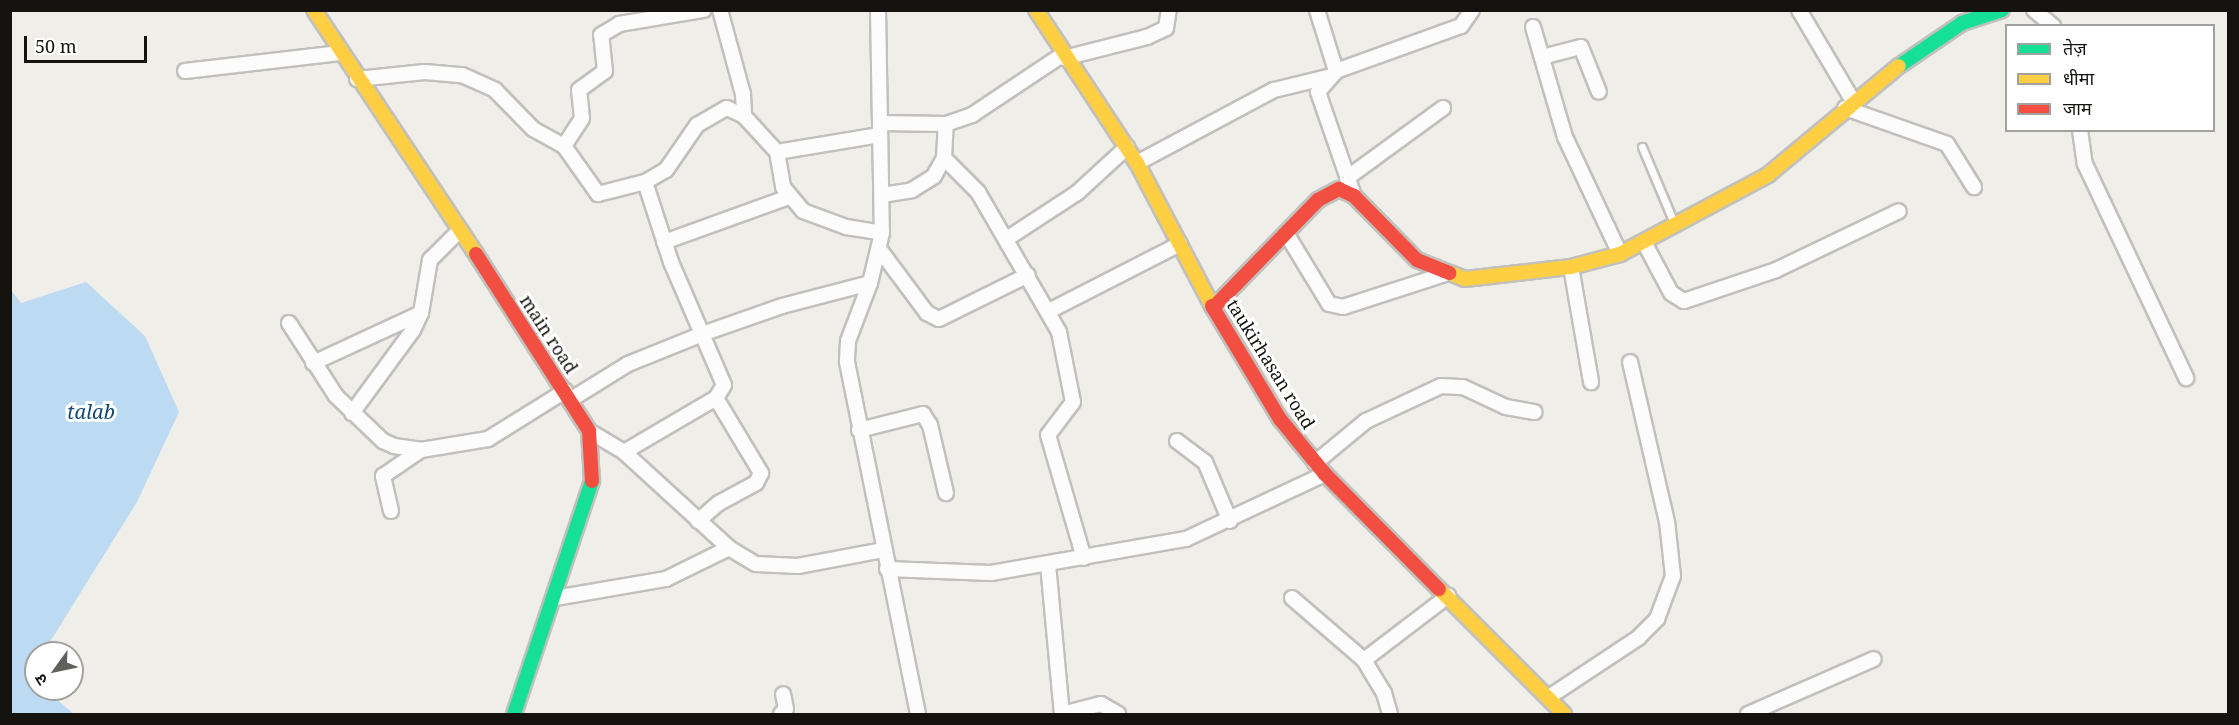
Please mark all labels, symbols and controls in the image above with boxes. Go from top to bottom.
scale bar [27,24,150,62]
legend [2005,24,2215,132]
text: 50 m [35,34,77,58]
text: तेज़ [2063,36,2087,60]
text: धीमा [2063,66,2094,90]
text: जाम [2063,96,2092,120]
street label: main road [516,291,582,377]
street label: taukirhasan road [1222,295,1320,433]
water label: talab [67,399,115,423]
north arrow [24,641,84,701]
text: उ [29,670,52,690]

